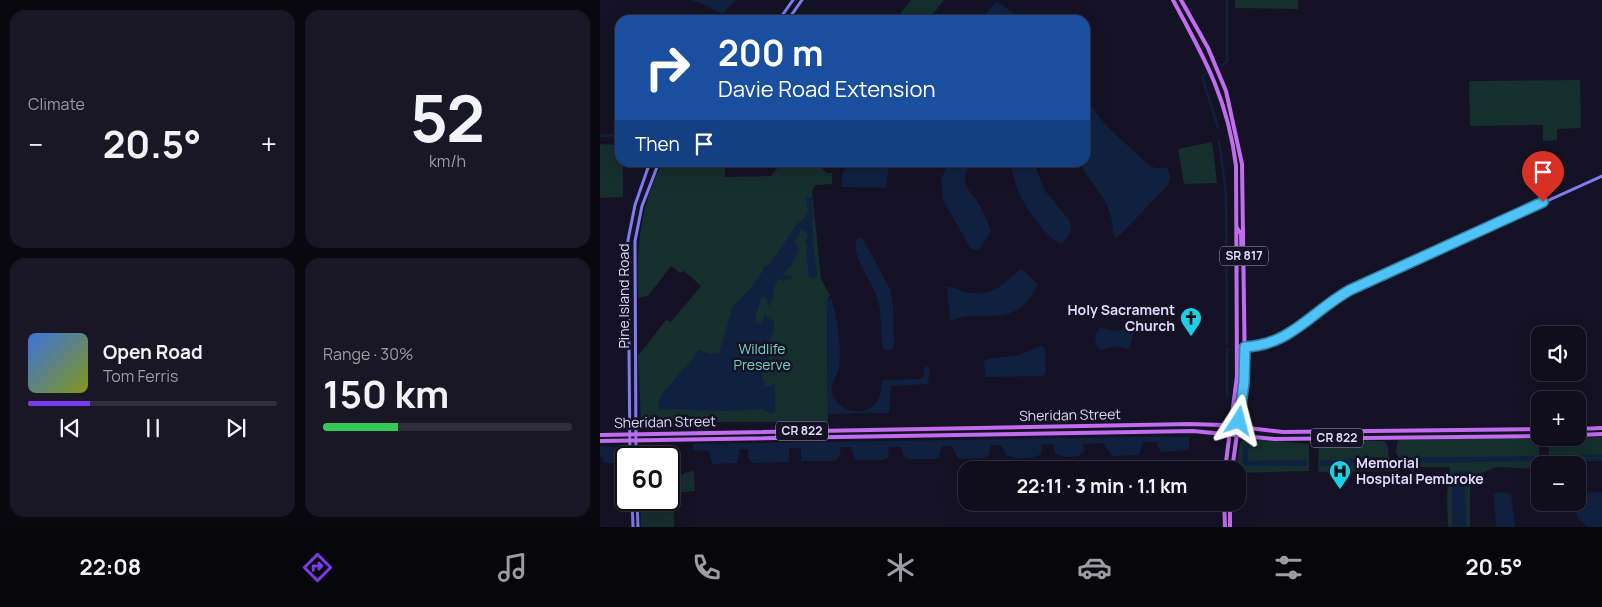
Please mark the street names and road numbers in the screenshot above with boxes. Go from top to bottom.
street label: Pine Island Road [614,243,633,349]
road number: SR 817 [1220,247,1268,266]
street label: Sheridan Street [1019,404,1121,425]
street label: Sheridan Street [614,411,716,432]
road number: CR 822 [776,422,828,441]
road number: CR 822 [1311,428,1363,448]

